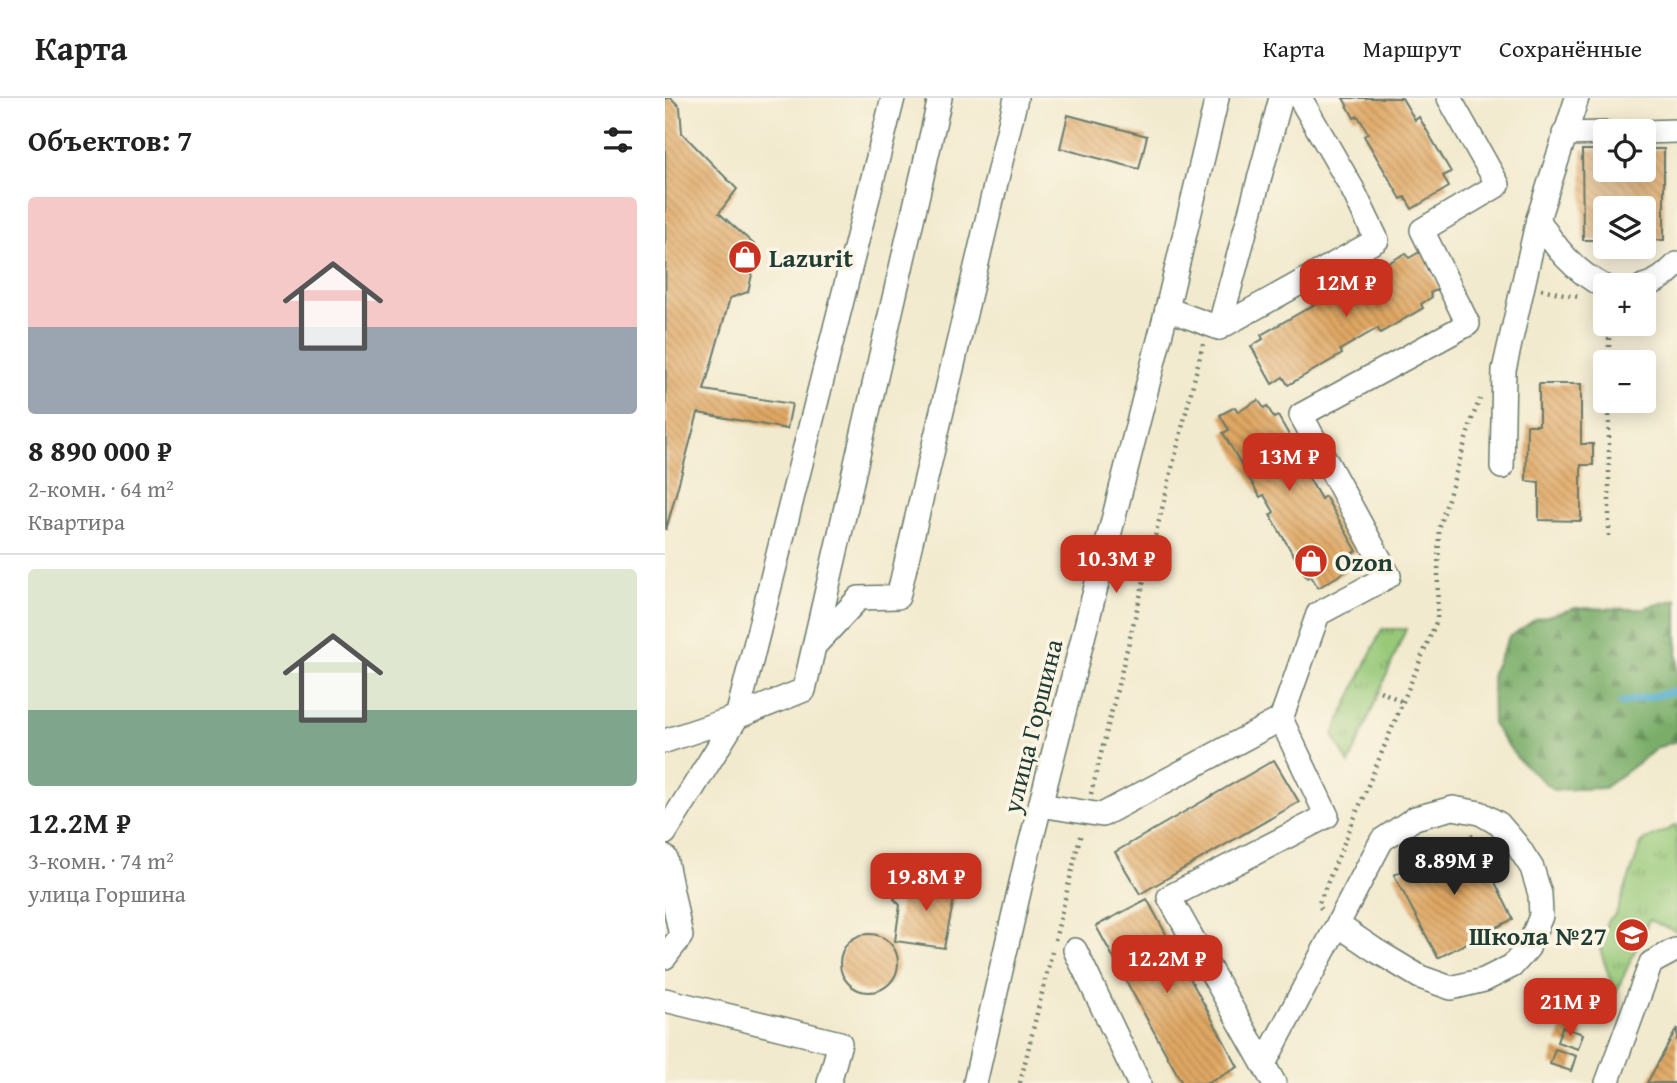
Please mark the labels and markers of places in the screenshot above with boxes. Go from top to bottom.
shop icon: Lazurit [726,238,764,276]
place label: Lazurit [769,238,853,277]
pin: 12M ₽ [1297,260,1395,319]
pin: 13M ₽ [1240,434,1338,493]
pin: 10.3M ₽ [1051,536,1181,595]
shop icon: Ozon [1292,542,1330,580]
place label: Ozon [1335,542,1394,581]
pin: 8.89M ₽ [1389,838,1519,897]
pin: 19.8M ₽ [861,854,991,913]
place label: Школа №27 [1469,916,1607,955]
school or university icon: Школа №27 [1613,916,1651,954]
pin: 12.2M ₽ [1102,936,1232,995]
pin: 21M ₽ [1521,978,1619,1038]

